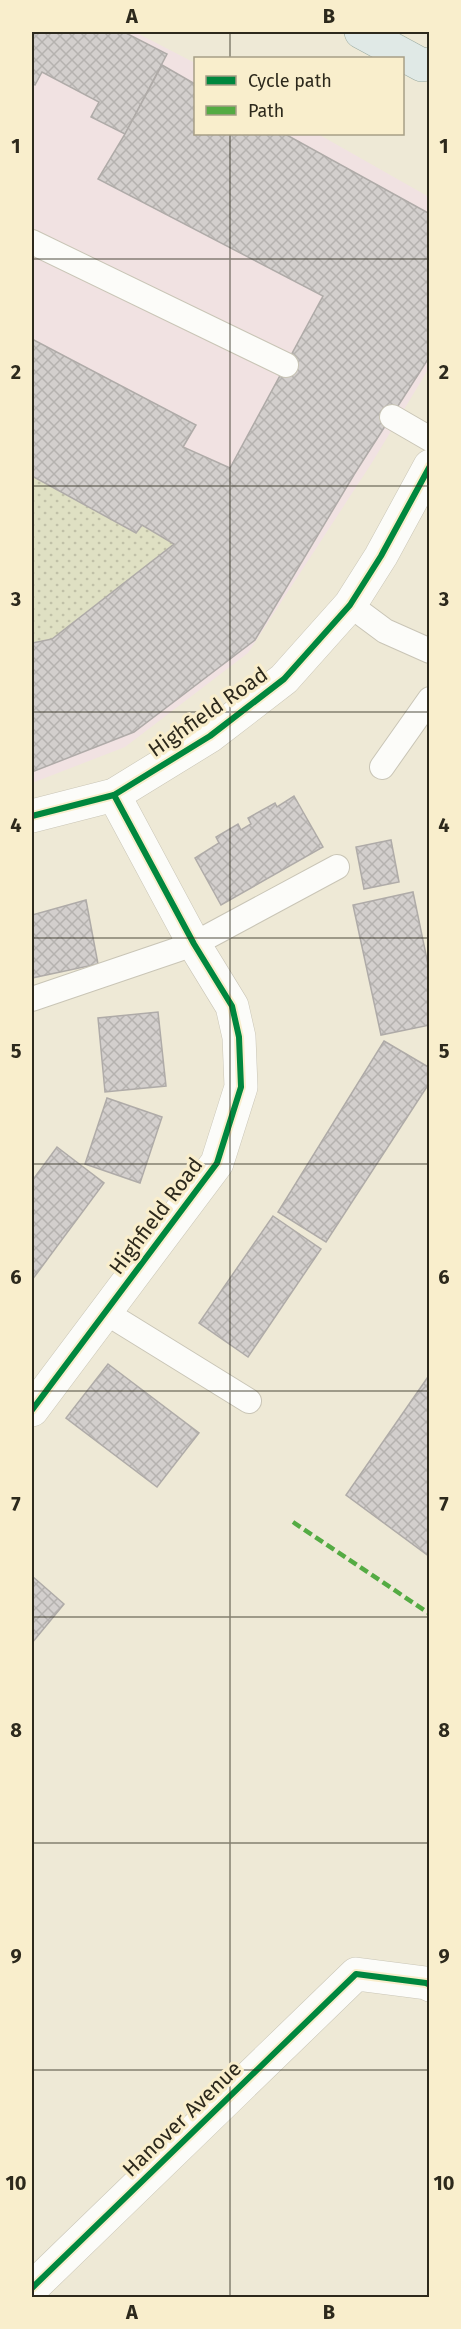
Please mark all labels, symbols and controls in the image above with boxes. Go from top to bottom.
text: A [125,4,139,28]
text: B [323,4,335,28]
legend [194,57,404,135]
text: Cycle path [248,70,332,92]
text: Path [248,100,284,122]
text: 1 [11,134,21,158]
text: 1 [439,134,449,158]
text: 2 [11,360,21,384]
text: 2 [439,360,449,384]
text: 3 [10,587,21,611]
text: 3 [438,587,449,611]
street label: Highfield Road [143,661,273,763]
text: 4 [10,813,22,837]
text: 4 [438,813,450,837]
text: 5 [11,1039,22,1063]
text: 5 [439,1039,450,1063]
street label: Highfield Road [104,1152,208,1280]
text: 6 [10,1265,22,1289]
text: 6 [438,1265,450,1289]
text: 7 [11,1492,21,1516]
text: 7 [439,1492,449,1516]
text: 8 [10,1718,22,1742]
text: 8 [438,1718,450,1742]
text: 9 [10,1944,22,1968]
text: 9 [438,1944,450,1968]
street label: Hanover Avenue [117,2056,247,2182]
text: 10 [6,2171,26,2195]
text: 10 [434,2171,454,2195]
text: A [125,2300,139,2324]
text: B [323,2300,335,2324]

